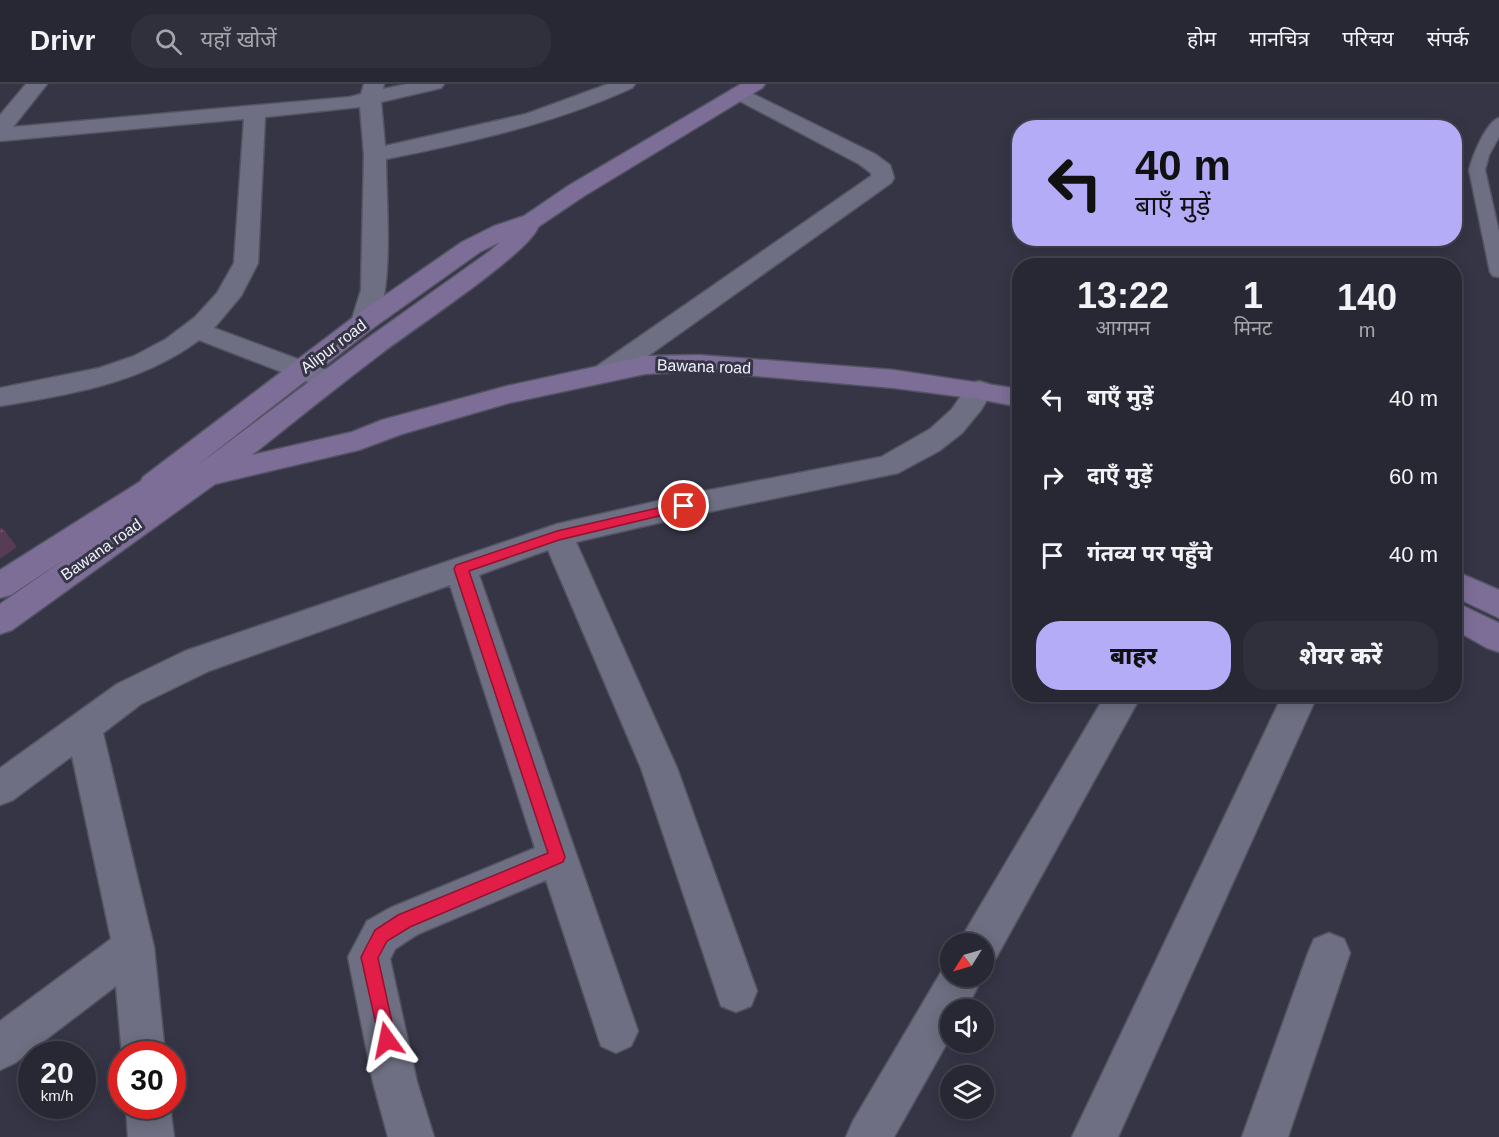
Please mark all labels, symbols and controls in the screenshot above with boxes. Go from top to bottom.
search box [131,14,551,68]
text: Drivr [30,25,95,56]
icon: search [152,25,185,58]
text: यहाँ खोजें [200,27,277,52]
text: होम [1187,27,1216,50]
text: मानचित्र [1249,27,1309,50]
text: परिचय [1342,27,1394,50]
text: संपर्क [1427,27,1469,50]
text: 40 m [1135,142,1231,189]
icon: left [1036,144,1114,222]
text: बाएँ मुड़ें [1135,191,1210,221]
text: 13:22 [1077,275,1169,316]
text: 1 [1243,275,1263,316]
text: 140 [1337,277,1397,318]
street label: Alipur road [297,316,369,376]
text: आगमन [1096,317,1150,339]
text: मिनट [1234,317,1272,339]
text: m [1359,319,1375,341]
street label: Bawana road [657,356,751,377]
icon: left [1036,383,1069,416]
text: बाएँ मुड़ें [1087,385,1153,410]
text: 40 m [1389,386,1438,411]
icon: right [1036,461,1069,494]
text: दाएँ मुड़ें [1087,463,1152,488]
text: 60 m [1389,464,1438,489]
pin [658,480,709,531]
icon: arrive [667,489,700,522]
street label: Bawana road [58,515,145,583]
icon: arrive [1036,539,1069,572]
text: गंतव्य पर पहुँचे [1087,541,1212,566]
text: 40 m [1389,542,1438,567]
button: बाहर [1036,621,1231,690]
button: शेयर करें [1243,621,1438,690]
north arrow [940,933,994,987]
map controls [940,933,994,1119]
button: sound [940,999,994,1053]
position arrow [355,1008,419,1072]
speed limit sign: 30 [108,1041,186,1119]
text: 20 [40,1056,74,1089]
button: layers [940,1065,994,1119]
text: km/h [41,1087,73,1104]

